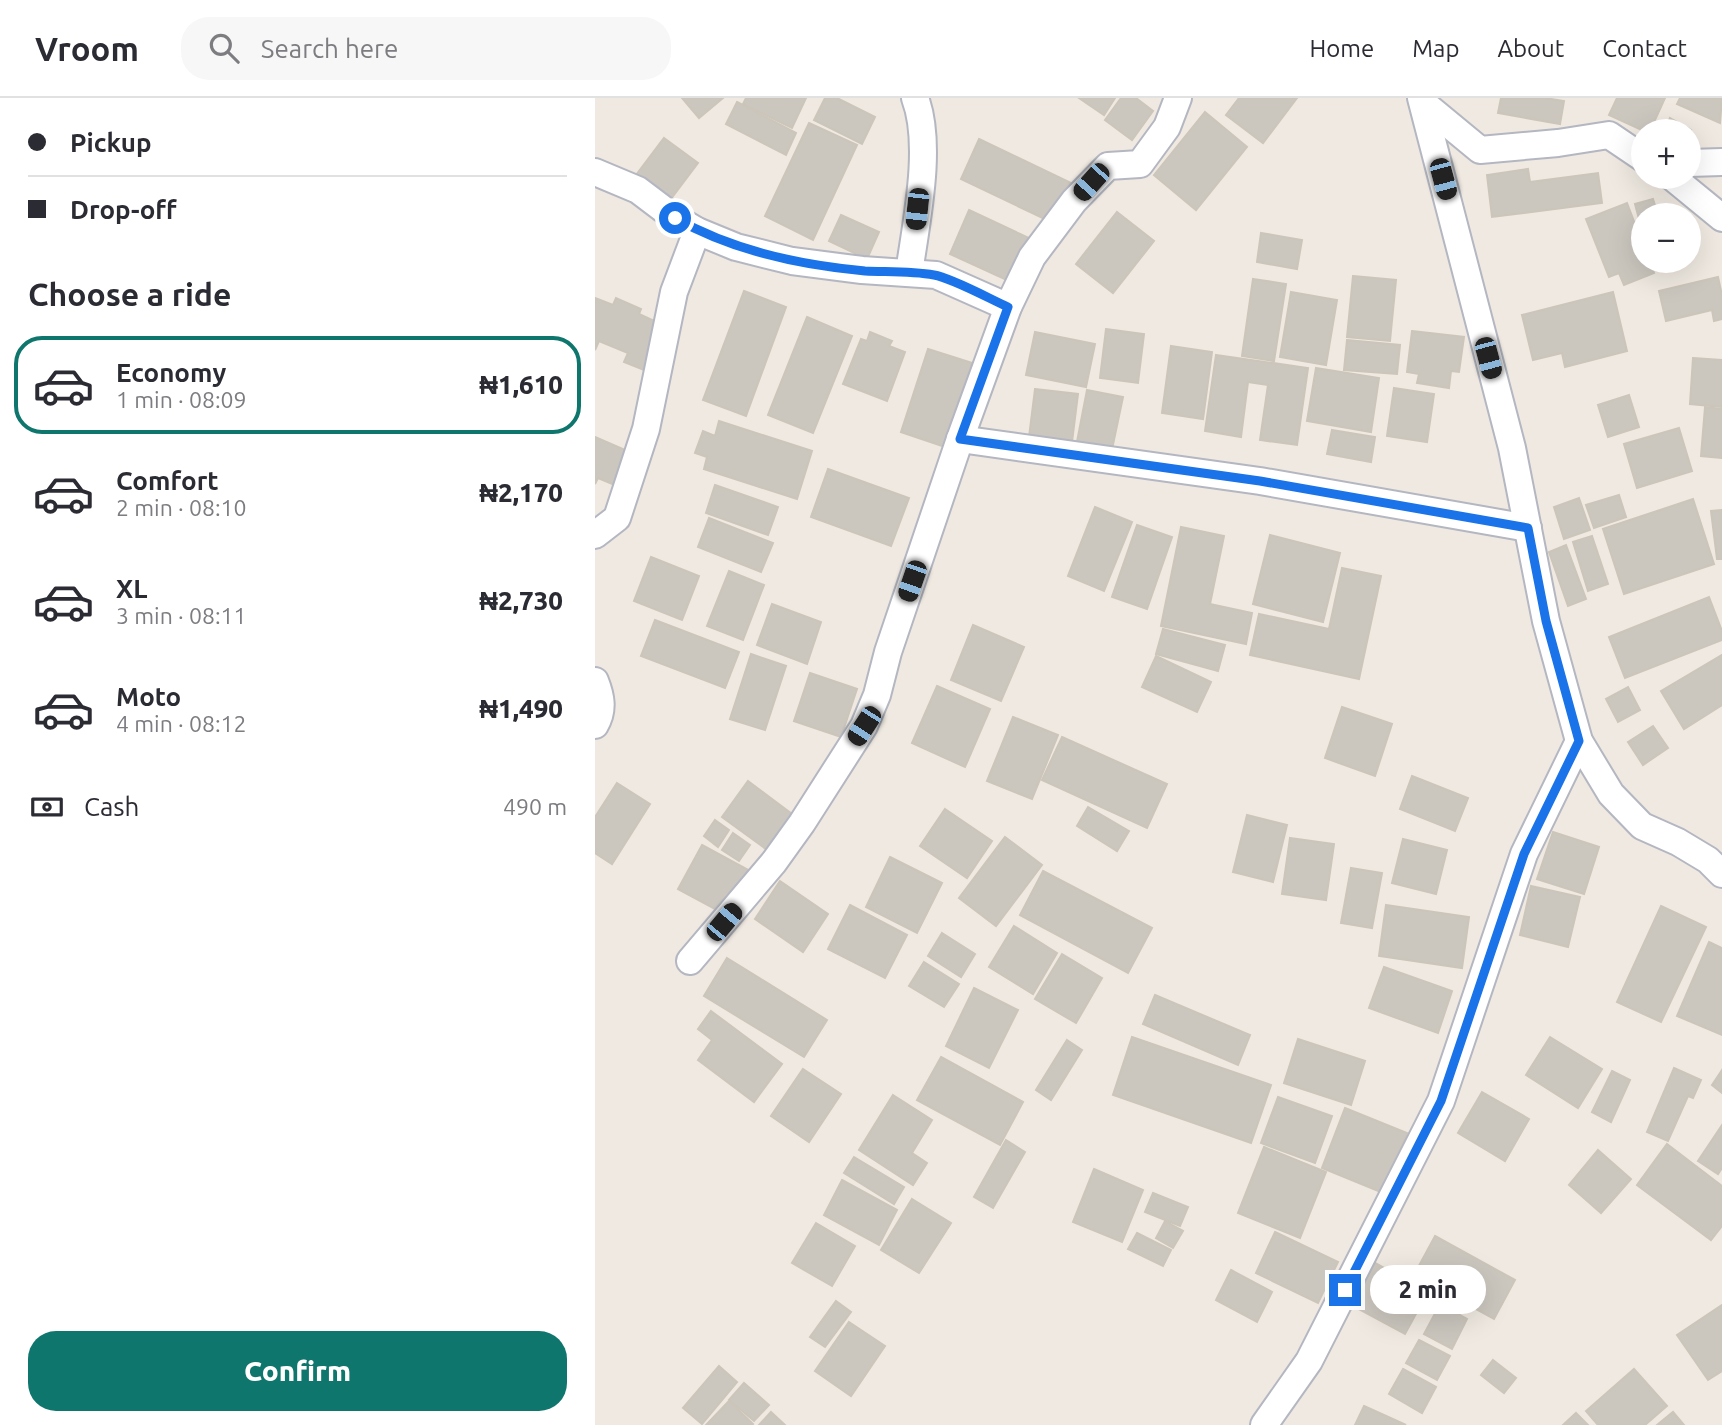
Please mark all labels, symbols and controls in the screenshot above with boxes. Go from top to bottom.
search box [181,17,671,80]
icon: search [205,29,243,67]
text: Vroom [35,30,139,67]
text: Search here [261,34,398,63]
text: Home [1309,35,1374,62]
text: Map [1412,35,1459,62]
text: About [1497,35,1564,62]
text: Contact [1602,35,1687,62]
map controls [1631,119,1701,273]
button: + [1631,119,1701,189]
text: Pickup [70,128,152,157]
car [1428,156,1459,202]
car [1070,159,1113,205]
car [905,187,930,231]
text: Drop-off [70,195,177,224]
route start [659,202,691,234]
button: − [1631,203,1701,273]
text: Choose a ride [28,276,231,312]
car [1473,335,1504,381]
icon: car [32,354,95,417]
text: Economy [116,358,226,387]
text: ₦1,610 [479,370,563,399]
text: 1 min · 08:09 [116,387,247,412]
icon: car [32,462,95,525]
text: Comfort [116,466,219,495]
text: ₦2,170 [479,478,563,507]
text: 2 min · 08:10 [116,495,247,520]
car [896,558,929,604]
icon: car [32,570,95,633]
text: XL [116,574,147,603]
text: ₦2,730 [479,586,563,615]
text: 3 min · 08:11 [116,603,247,628]
icon: car [32,678,95,741]
text: Moto [116,682,181,711]
text: ₦1,490 [479,694,563,723]
car [844,703,885,749]
text: 4 min · 08:12 [116,711,247,736]
icon: cash [28,788,66,826]
text: Cash [84,792,139,821]
text: 490 m [503,794,567,819]
car [703,899,746,945]
callout: 2 min [1369,1266,1485,1314]
route end [1329,1274,1361,1306]
text: 2 min [1399,1277,1457,1302]
button: Confirm [28,1331,567,1411]

